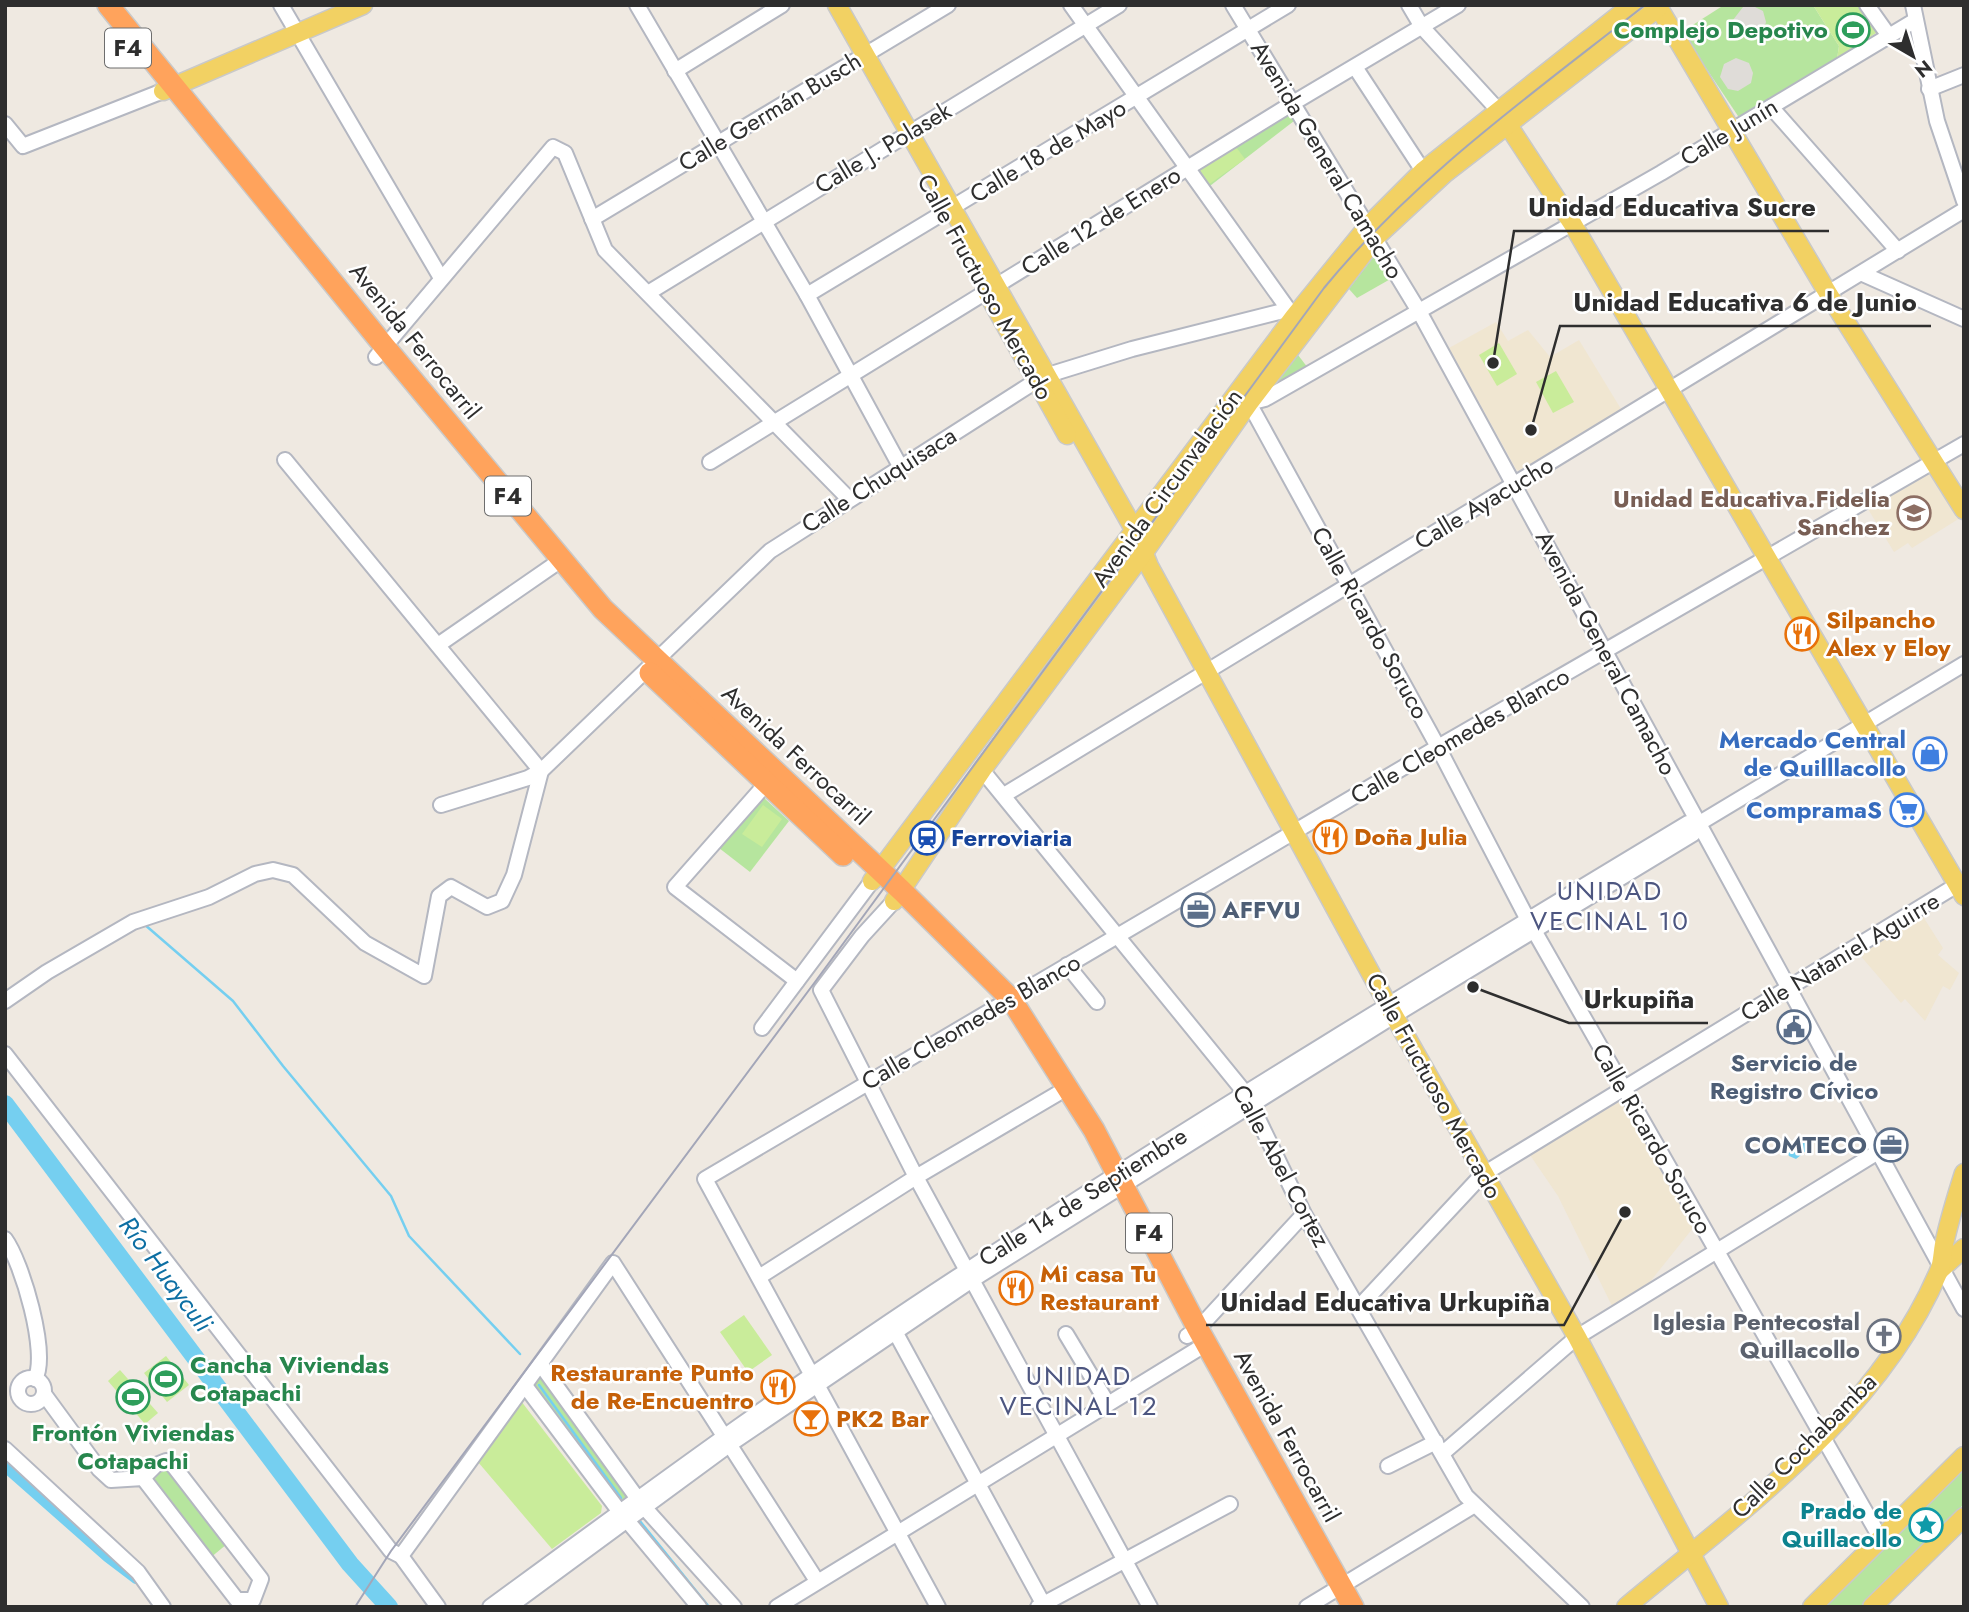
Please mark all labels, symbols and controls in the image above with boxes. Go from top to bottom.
sports icon: Complejo Depotivo [1834,11,1872,49]
place label: Complejo Depotivo [1613,12,1828,47]
north arrow [1878,21,1948,91]
road number: F4 [105,28,151,68]
street label: Avenida General Camacho [1242,34,1413,285]
street label: Calle Germán Busch [672,43,868,180]
text: N [1909,54,1938,84]
street label: Calle Junín [1673,89,1784,174]
street label: Calle 18 de Mayo [963,90,1133,211]
street label: Calle J. Polasek [808,93,958,202]
street label: Calle 12 de Enero [1014,157,1187,284]
street label: Calle Fructuoso Mercado [909,167,1062,406]
callout: Unidad Educativa Sucre [1514,184,1829,231]
text: Unidad Educativa Sucre [1528,188,1816,226]
street label: Avenida Ferrocarril [341,255,490,427]
callout: Unidad Educativa 6 de Junio [1560,279,1931,326]
text: Unidad Educativa 6 de Junio [1573,283,1917,321]
street label: Avenida Circunvalación [1082,381,1251,594]
street label: Calle Chuquisaca [794,418,963,541]
street label: Calle Ayacucho [1408,447,1560,558]
road number: F4 [485,476,531,516]
place label: Unidad Educativa.Fidelia Sanchez [1613,481,1890,544]
school or university icon: Unidad Educativa.Fidelia Sanchez [1895,494,1933,532]
street label: Calle Ricardo Soruco [1303,520,1438,725]
street label: Avenida General Camacho [1527,524,1686,781]
place label: Silpancho Alex y Eloy [1825,602,1951,665]
restaurant icon: Silpancho Alex y Eloy [1783,615,1821,653]
street label: Calle Cleomedes Blanco [1344,659,1576,813]
street label: Avenida Ferrocarril [714,676,879,833]
place label: Mercado Central de Quilllacollo [1719,722,1906,785]
shop icon: Mercado Central de Quilllacollo [1911,735,1949,773]
supermarket icon: CompramaS [1888,791,1926,829]
place label: CompramaS [1746,792,1882,827]
restaurant icon: Doña Julia [1311,818,1349,856]
station icon: Ferroviaria [908,819,946,857]
place label: Doña Julia [1354,819,1467,854]
place label: Ferroviaria [951,820,1072,855]
district label: UNIDAD VECINAL 10 [1530,872,1690,940]
street label: Calle Nataniel Aguirre [1734,883,1946,1030]
office icon: AFFVU [1179,891,1217,929]
place label: AFFVU [1221,892,1301,927]
street label: Calle Cleomedes Blanco [855,945,1087,1099]
street label: Calle Fructuoso Mercado [1358,966,1511,1205]
callout: Urkupiña [1569,976,1708,1023]
text: Urkupiña [1584,980,1694,1018]
public building icon: Servicio de Registro Cívico [1775,1008,1813,1046]
street label: Calle Ricardo Soruco [1583,1037,1721,1241]
place label: Servicio de Registro Cívico [1710,1045,1878,1108]
street label: Calle Abel Cortez [1224,1078,1339,1253]
street label: Calle 14 de Septiembre [972,1118,1194,1275]
office icon: COMTECO [1872,1126,1910,1164]
place label: COMTECO [1745,1127,1867,1162]
water label: Río Huayculi [110,1208,222,1340]
road number: F4 [1126,1214,1172,1252]
place label: Mi casa Tu Restaurant [1040,1256,1159,1319]
restaurant icon: Mi casa Tu Restaurant [997,1269,1035,1307]
callout: Unidad Educativa Urkupiña [1206,1278,1564,1325]
text: Unidad Educativa Urkupiña [1220,1283,1550,1321]
place label: Iglesia Pentecostal Quillacollo [1653,1304,1860,1367]
church icon: Iglesia Pentecostal Quillacollo [1865,1317,1903,1355]
street label: Avenida Ferrocarril [1225,1343,1349,1528]
place label: Cancha Viviendas Cotapachi [190,1347,389,1410]
place label: Restaurante Punto de Re-Encuentro [550,1355,754,1418]
district label: UNIDAD VECINAL 12 [1000,1357,1158,1425]
sports icon: Cancha Viviendas Cotapachi [147,1360,185,1398]
street label: Calle Cochabamba [1723,1365,1884,1526]
restaurant icon: Restaurante Punto de Re-Encuentro [759,1368,797,1406]
sports icon: Frontón Viviendas Cotapachi [114,1378,152,1416]
bar icon: PK2 Bar [792,1400,830,1438]
place label: PK2 Bar [836,1401,930,1436]
place label: Frontón Viviendas Cotapachi [32,1415,234,1478]
place label: Prado de Quillacollo [1782,1493,1902,1556]
place icon: Prado de Quillacollo [1907,1506,1945,1544]

